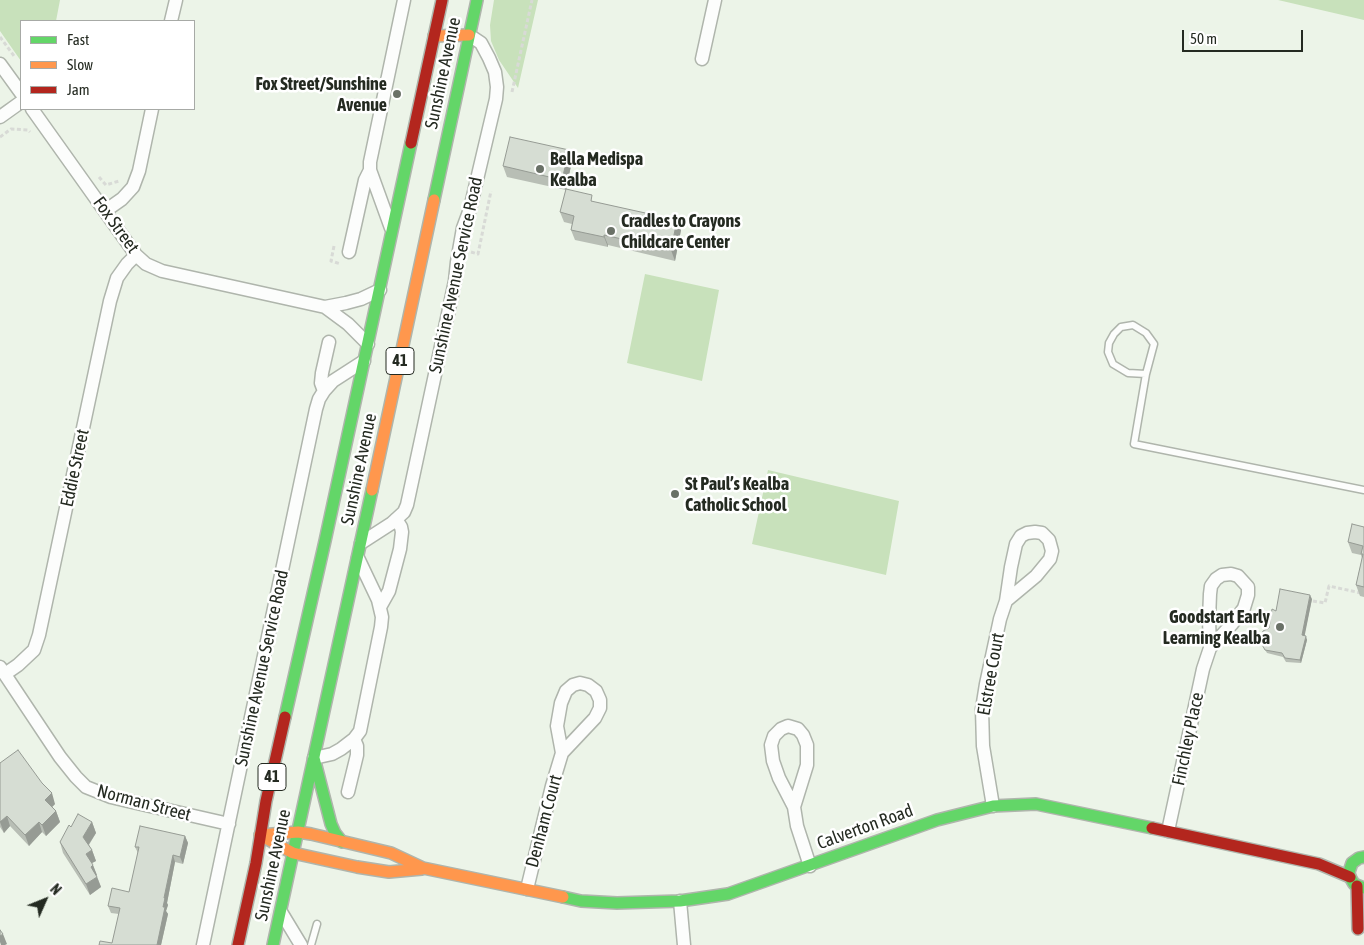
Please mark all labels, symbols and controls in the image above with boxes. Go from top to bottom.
street label: Sunshine Avenue [421,15,465,131]
legend [20,20,195,110]
scale bar [1184,20,1305,52]
text: 50 m [1190,30,1217,47]
text: Fast [67,31,89,48]
text: Slow [67,56,93,73]
place label: Fox Street/Sunshine Avenue [255,73,387,116]
text: Jam [67,81,90,98]
marker: Fox Street/Sunshine Avenue [391,88,403,100]
place label: Bella Medispa Kealba [550,148,643,190]
marker: Bella Medispa Kealba [534,163,546,175]
street label: Sunshine Avenue Service Road [425,175,487,375]
street label: Fox Street [88,193,144,257]
place label: Cradles to Crayons Childcare Center [621,210,741,252]
marker: Cradles to Crayons Childcare Center [605,225,617,237]
road number: 41 [386,348,414,374]
street label: Sunshine Avenue [337,411,381,527]
street label: Eddie Street [56,427,94,509]
place label: St Paul’s Kealba Catholic School [685,473,789,516]
marker: St Paul’s Kealba Catholic School [669,488,681,500]
street label: Sunshine Avenue Service Road [231,568,293,768]
place label: Goodstart Early Learning Kealba [1163,606,1270,649]
marker: Goodstart Early Learning Kealba [1274,621,1286,633]
street label: Elstree Court [973,631,1009,717]
street label: Finchley Place [1168,690,1208,788]
road number: 41 [258,764,286,790]
street label: Denham Court [521,772,567,870]
street label: Norman Street [95,780,193,826]
street label: Calverton Road [814,800,916,854]
street label: Sunshine Avenue [251,807,295,923]
north arrow [20,875,70,925]
text: N [47,881,64,898]

